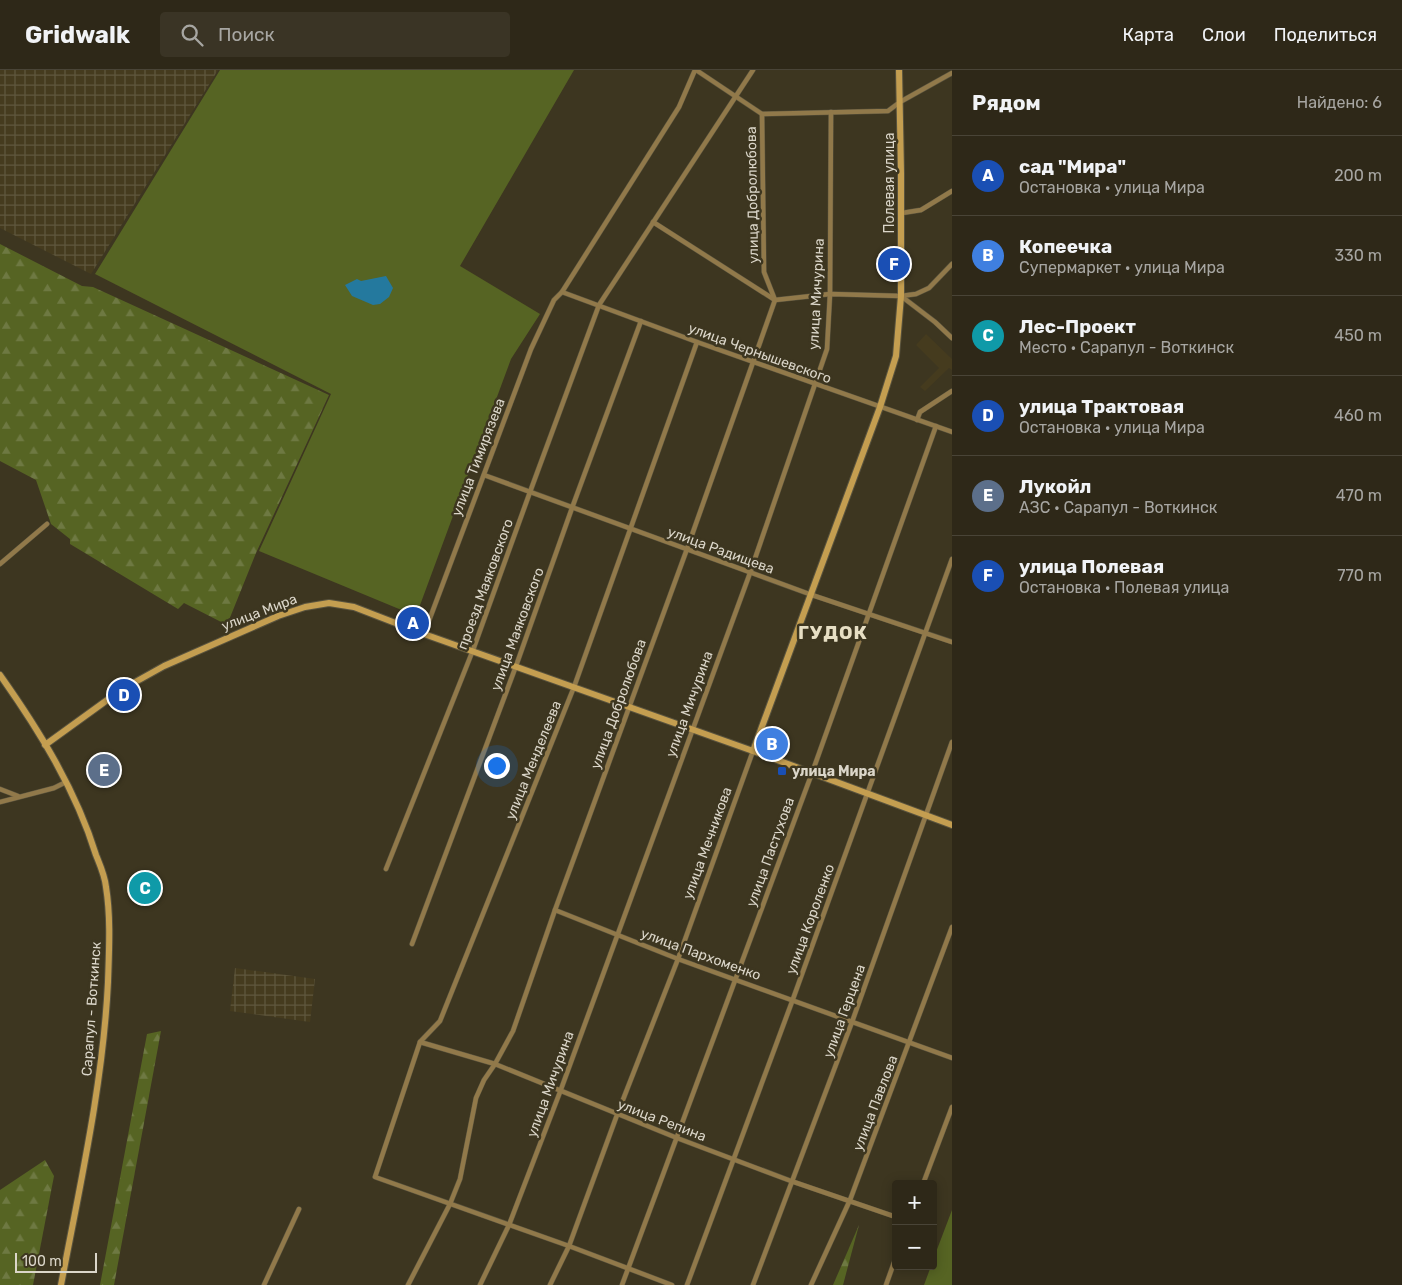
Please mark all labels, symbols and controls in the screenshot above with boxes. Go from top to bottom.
search box [160,12,510,57]
text: Gridwalk [25,21,130,49]
icon: search [178,21,206,49]
text: Поиск [218,23,275,46]
text: Карта [1123,24,1174,46]
text: Слои [1202,24,1246,46]
text: Поделиться [1274,24,1377,46]
text: Рядом [972,90,1041,115]
text: Найдено: 6 [1297,93,1382,112]
street label: улица Добролюбова [743,126,762,264]
street label: Полевая улица [881,133,898,233]
text: сад "Мира" [1019,155,1126,178]
text: A [982,166,994,185]
text: 200 m [1334,166,1382,185]
text: Остановка · улица Мира [1019,178,1205,197]
text: Копеечка [1019,235,1112,258]
street label: улица Мичурина [805,238,828,350]
pin: F [878,245,910,283]
text: B [982,246,994,265]
text: 330 m [1334,246,1382,265]
text: Супермаркет · улица Мира [1019,258,1225,277]
text: Лес-Проект [1019,315,1136,338]
street label: улица Чернышевского [686,320,834,387]
text: C [982,326,994,345]
text: 450 m [1334,326,1382,345]
text: Место · Сарапул - Воткинск [1019,338,1234,357]
text: улица Трактовая [1019,395,1184,418]
street label: улица Тимирязева [448,396,509,519]
text: D [982,406,994,425]
text: 460 m [1334,406,1382,425]
text: Остановка · улица Мира [1019,418,1205,437]
text: Лукойл [1019,475,1091,498]
text: E [983,486,993,505]
text: 470 m [1336,486,1382,505]
text: АЗС · Сарапул - Воткинск [1019,498,1217,517]
street label: проезд Маяковского [454,516,517,652]
street label: улица Радищева [665,523,776,578]
text: улица Полевая [1019,555,1164,578]
street label: улица Маяковского [487,565,548,693]
text: F [983,566,993,585]
text: 770 m [1337,566,1382,585]
text: Остановка · Полевая улица [1019,578,1229,597]
street label: улица Мира [219,590,299,635]
pin: A [397,604,429,642]
district label: ГУДОК [798,621,868,644]
street label: улица Добролюбова [587,637,650,771]
street label: улица Мичурина [662,649,717,760]
pin: D [108,676,140,714]
street label: улица Менделеева [502,698,565,822]
pin: B [756,725,788,763]
pin: E [88,751,120,789]
your location [484,753,510,779]
place label: улица Мира [792,763,876,780]
marker: улица Мира [776,765,788,777]
street label: улица Мечникова [679,785,736,902]
street label: улица Пастухова [743,795,798,909]
street label: улица Короленко [783,862,838,977]
pin: C [129,869,161,907]
street label: улица Пархоменко [639,925,763,984]
street label: Сарапул - Воткинск [78,941,105,1077]
street label: улица Герцена [820,962,869,1060]
street label: улица Мичурина [523,1029,578,1140]
street label: улица Павлова [849,1053,902,1153]
street label: улица Репина [615,1096,709,1145]
map controls [892,1180,937,1270]
button: + [892,1180,937,1225]
button: − [892,1225,937,1270]
scale bar [15,1250,98,1273]
text: 100 m [22,1253,62,1270]

